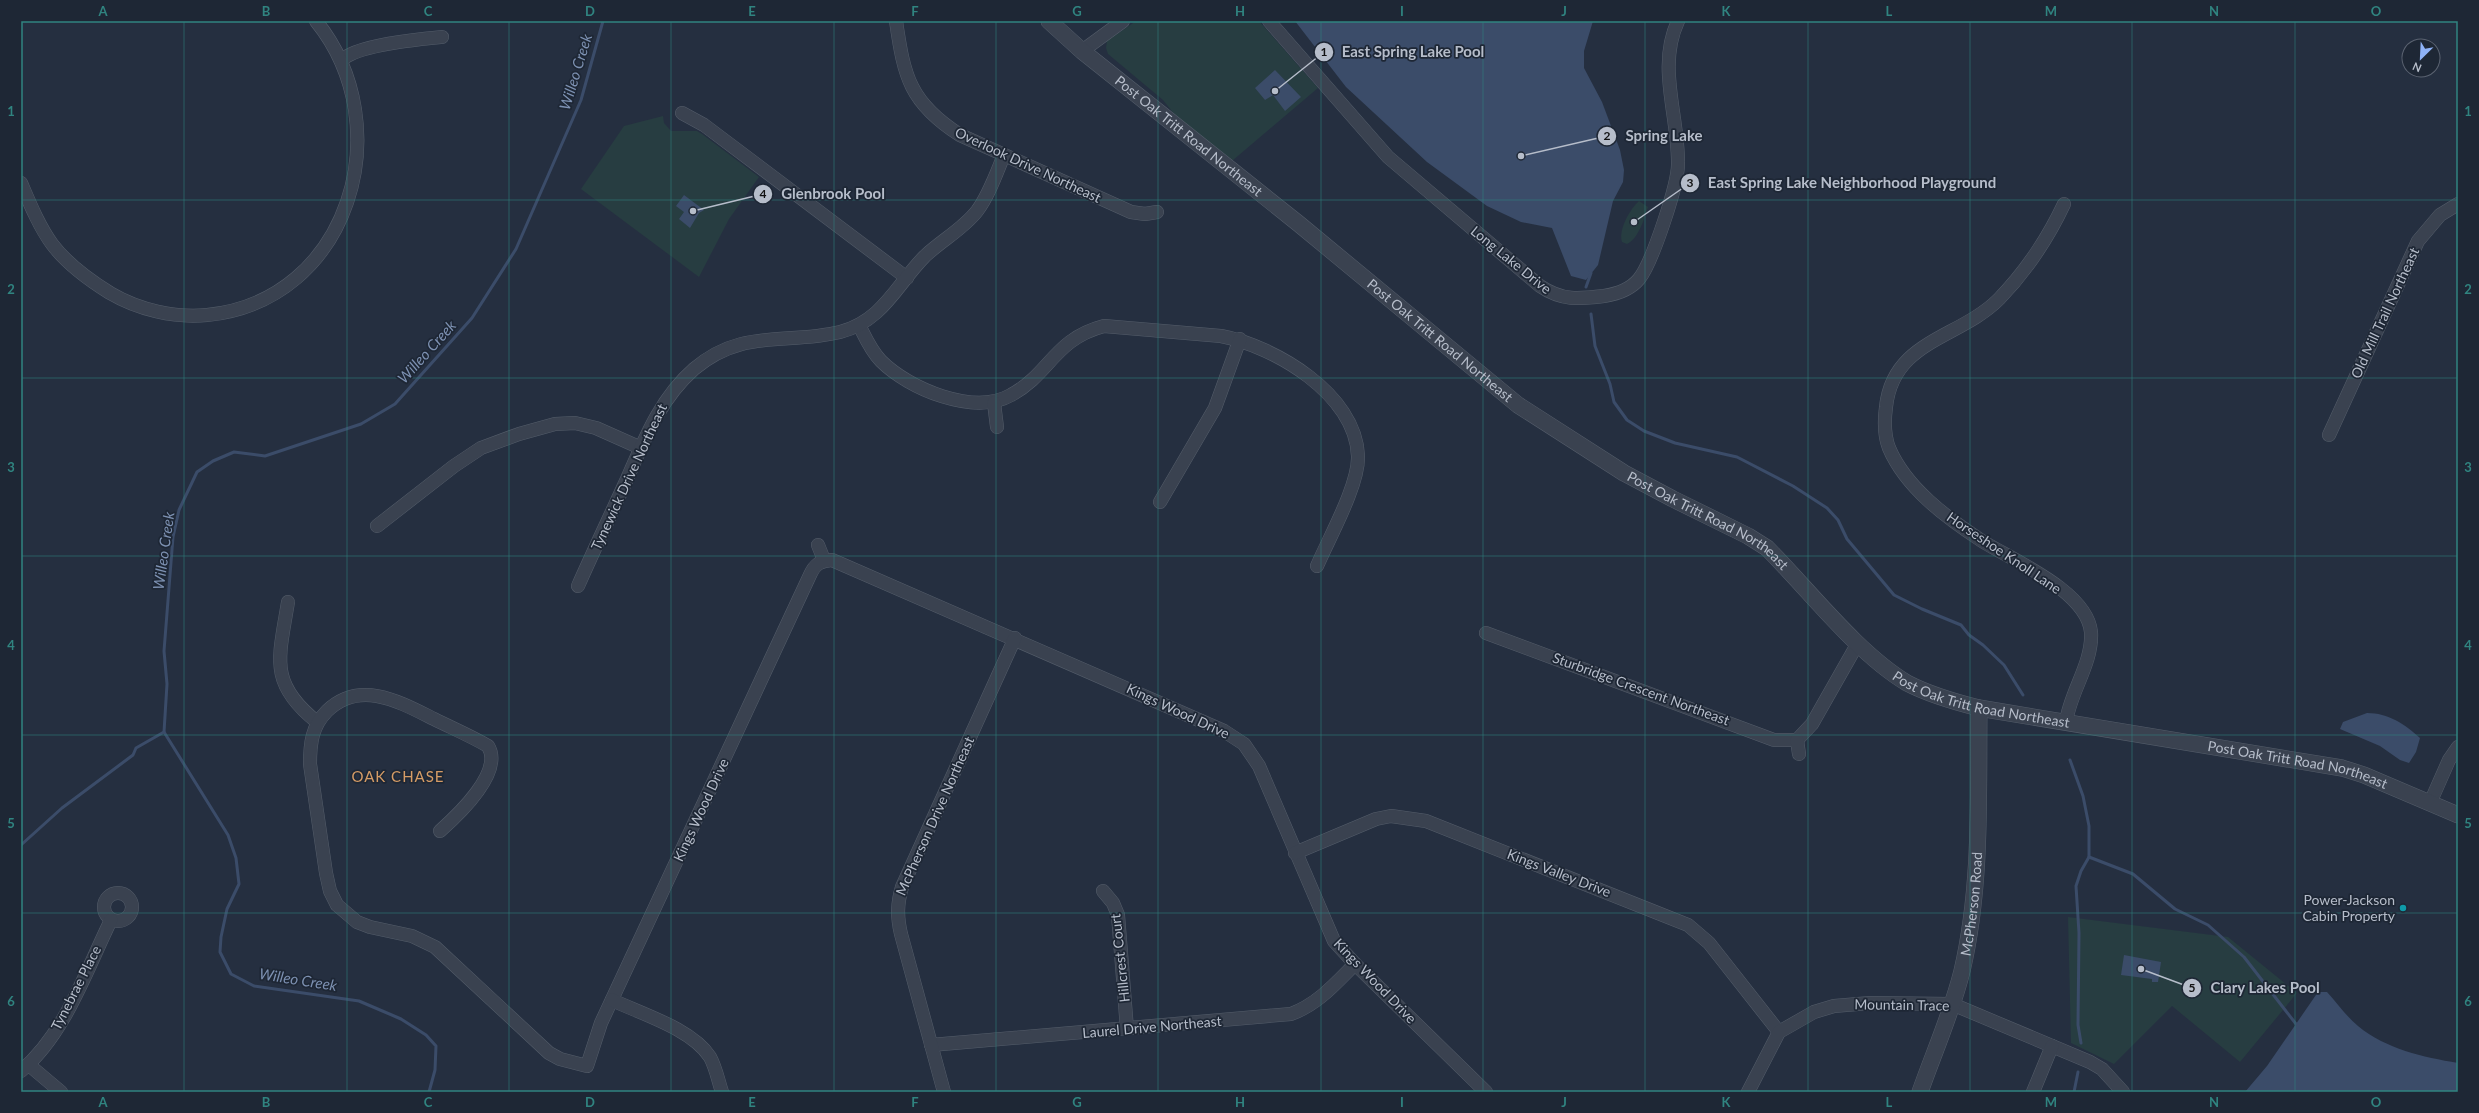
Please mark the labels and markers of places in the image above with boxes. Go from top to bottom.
callout: East Spring Lake Pool [1314,38,1492,65]
callout: Spring Lake [1597,122,1710,149]
callout: East Spring Lake Neighborhood Playground [1680,170,2004,197]
callout: Glenbrook Pool [753,180,893,207]
place label: Power-Jackson Cabin Property [2303,891,2396,924]
marker: Power-Jackson Cabin Property [2398,903,2408,913]
callout: Clary Lakes Pool [2182,974,2328,1001]

